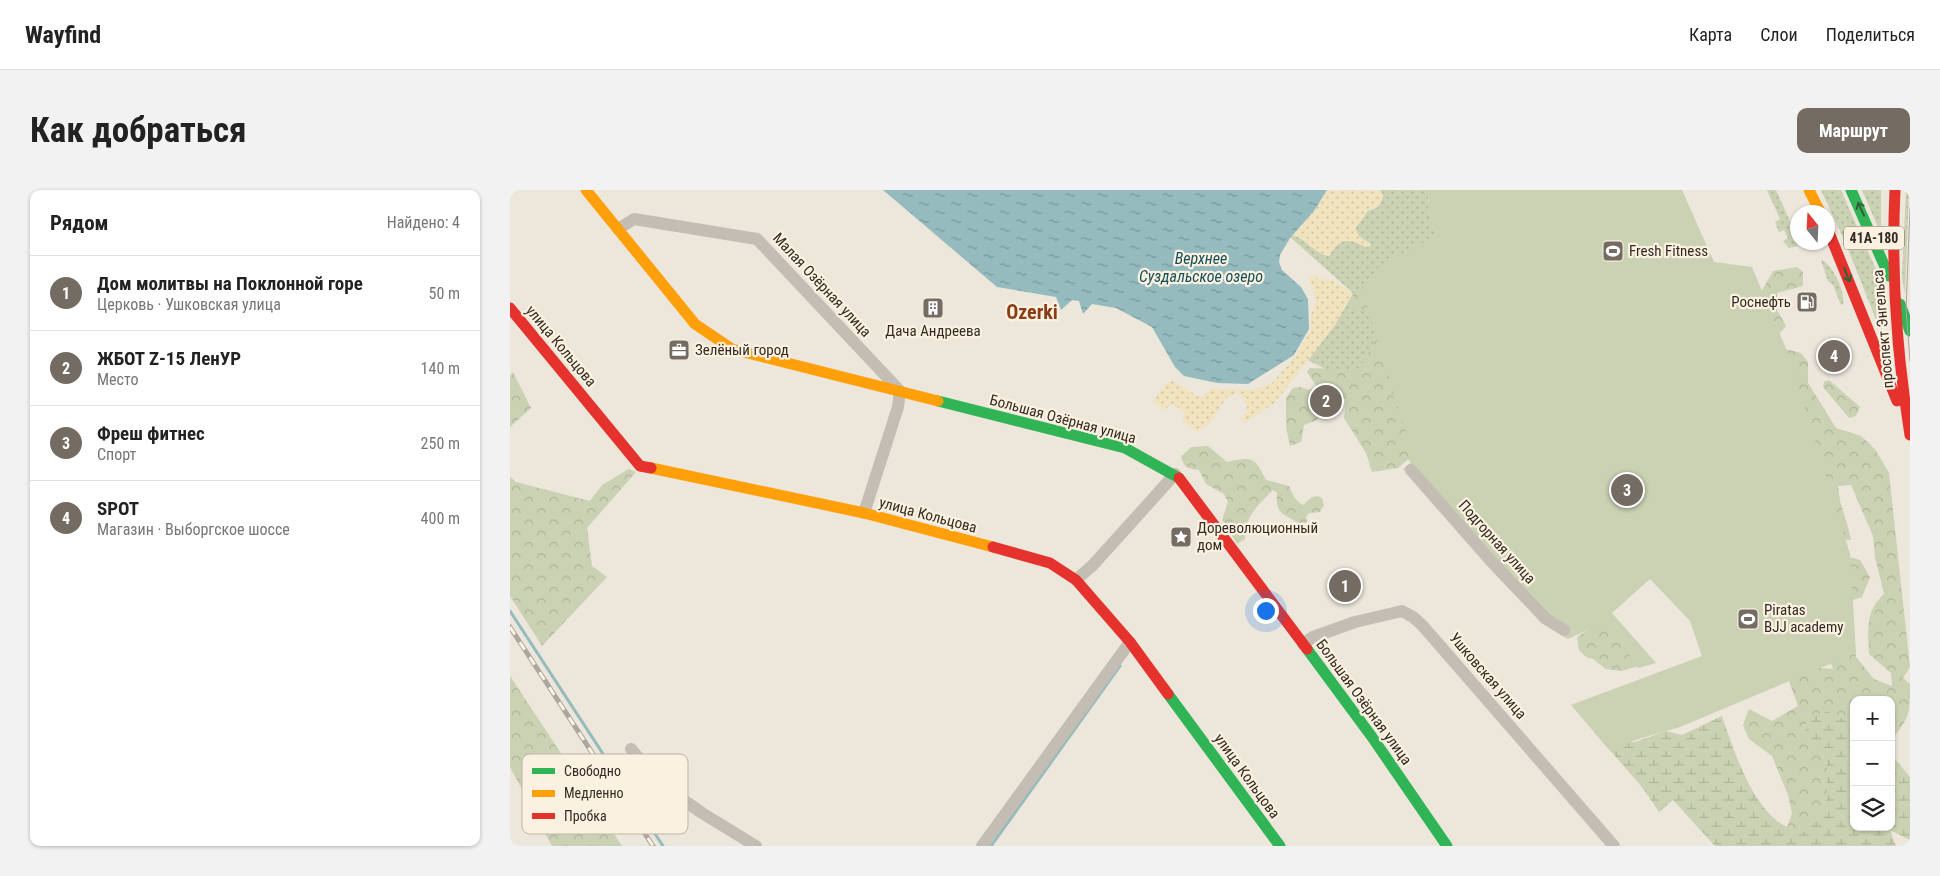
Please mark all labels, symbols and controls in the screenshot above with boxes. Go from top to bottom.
text: Wayfind [25,21,101,49]
text: Карта [1689,24,1732,45]
text: Слои [1760,24,1798,45]
text: Поделиться [1826,24,1915,45]
button: Маршрут [1797,108,1910,153]
text: Как добраться [30,110,246,151]
one-way arrow [1855,202,1865,217]
north arrow [1790,205,1835,250]
text: Рядом [50,211,109,235]
text: Найдено: 4 [387,213,460,232]
road number: 41А-180 [1844,226,1904,249]
street label: Малая Озёрная улица [769,229,875,341]
sports icon: Fresh Fitness [1601,239,1625,263]
place label: Fresh Fitness [1629,242,1708,260]
water label: Верхнее Суздальское озеро [1139,249,1263,286]
one-way arrow [1843,267,1852,282]
street label: проспект Энгельса [1869,269,1897,389]
text: Дом молитвы на Поклонной горе [97,272,363,295]
text: 1 [62,284,70,303]
text: 50 m [428,284,460,303]
fuel station icon: Роснефть [1795,290,1819,314]
place label: Роснефть [1731,293,1791,311]
text: Церковь · Ушковская улица [97,295,281,314]
building icon: Дача Андреева [921,296,945,320]
district label: Ozerki [1006,300,1058,324]
street label: улица Кольцова [522,302,600,390]
place label: Дача Андреева [885,322,981,340]
pin: 4 [1818,337,1850,375]
office icon: Зелёный город [667,338,691,362]
place label: Зелёный город [695,341,789,359]
text: ЖБОТ Z-15 ЛенУР [97,347,241,370]
text: 2 [62,359,70,378]
text: 140 m [421,359,460,378]
text: Место [97,370,138,389]
pin: 2 [1310,382,1342,420]
street label: Большая Озёрная улица [988,391,1138,447]
text: Фреш фитнес [97,422,205,445]
text: 3 [62,434,70,453]
text: 250 m [421,434,460,453]
text: Спорт [97,445,136,464]
pin: 3 [1611,471,1643,509]
street label: улица Кольцова [877,493,979,537]
street label: Подгорная улица [1455,496,1539,588]
text: SPOT [97,497,139,520]
text: 4 [62,509,70,528]
text: 400 m [421,509,460,528]
place label: Дореволюционный дом [1197,519,1318,554]
text: Магазин · Выборгское шоссе [97,520,290,539]
place icon: Дореволюционный дом [1169,525,1193,549]
pin: 1 [1329,567,1361,605]
your location [1253,598,1279,624]
place label: Piratas BJJ academy [1764,601,1843,636]
sports icon: Piratas BJJ academy [1736,607,1760,631]
street label: Ушковская улица [1446,629,1530,723]
street label: Большая Озёрная улица [1312,636,1416,768]
map controls [1850,696,1895,831]
button: + [1850,696,1895,741]
street label: улица Кольцова [1210,730,1284,822]
button: − [1850,741,1895,786]
legend [522,754,688,834]
text: Свободно [564,763,621,779]
text: Медленно [564,785,624,801]
button: layers [1850,786,1895,831]
text: Пробка [564,808,607,824]

